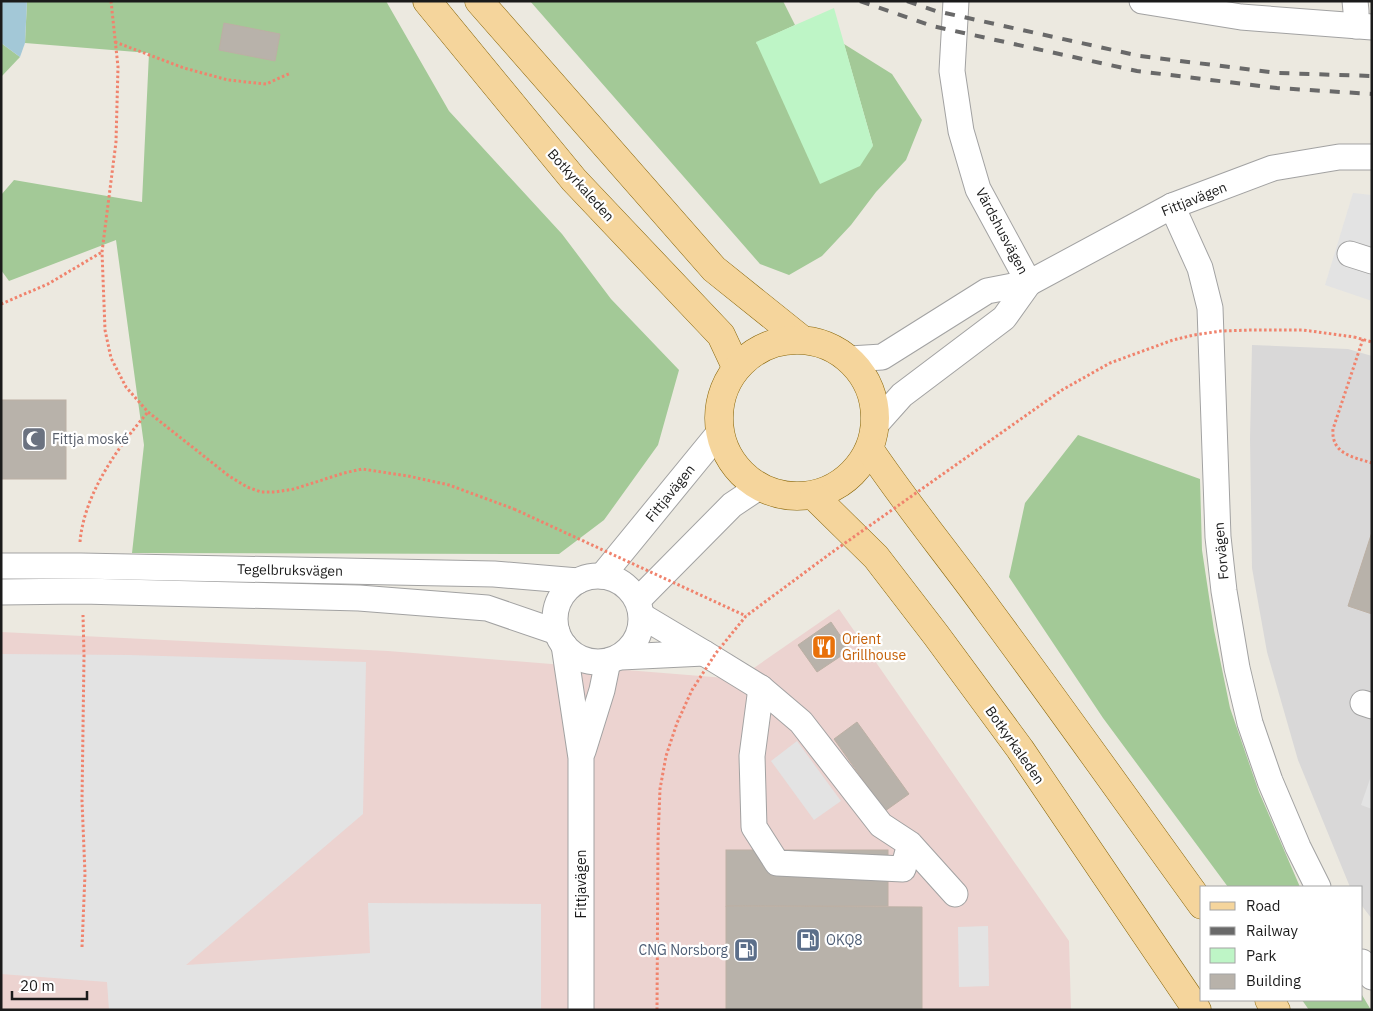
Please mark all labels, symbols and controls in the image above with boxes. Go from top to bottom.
street label: Botkyrkaleden [544,145,618,225]
street label: Fittjavägen [1159,178,1229,220]
street label: Värdshusvägen [972,185,1032,277]
mosque icon: Fittja moské [21,426,47,452]
place label: Fittja moské [52,430,129,448]
street label: Fittjavägen [641,460,699,526]
street label: Forvägen [1210,521,1232,581]
street label: Tegelbruksvägen [237,560,343,580]
place label: Orient Grillhouse [842,630,906,664]
restaurant icon: Orient Grillhouse [811,634,837,660]
street label: Botkyrkaleden [981,702,1049,788]
street label: Fittjavägen [572,849,590,919]
legend [1200,886,1363,1001]
text: Road [1246,896,1281,915]
text: Railway [1246,921,1299,940]
fuel station icon: OKQ8 [795,927,821,953]
place label: OKQ8 [826,931,863,949]
fuel station icon: CNG Norsborg [733,937,759,963]
place label: CNG Norsborg [639,941,729,959]
text: Park [1246,946,1276,965]
scale bar [12,968,88,1000]
text: Building [1246,971,1301,990]
text: 20 m [20,976,55,995]

